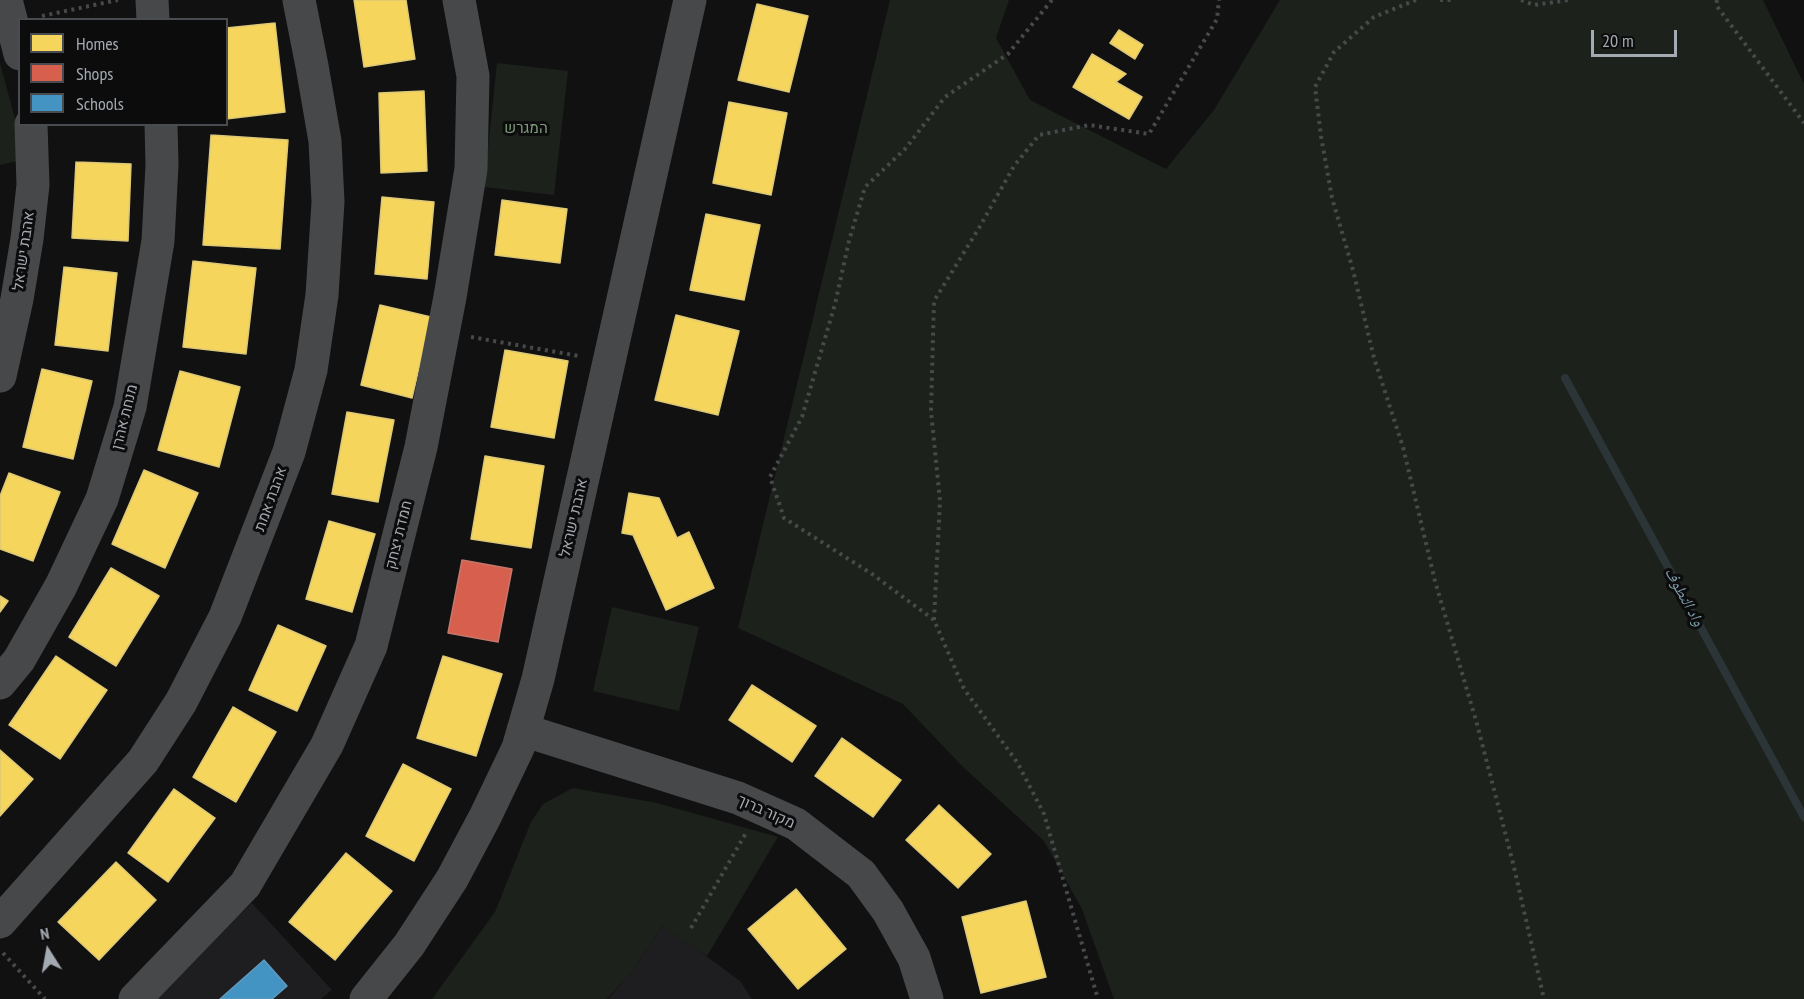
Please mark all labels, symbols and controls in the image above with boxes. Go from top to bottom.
legend [18,18,228,126]
scale bar [1594,18,1680,56]
text: 20 m [1602,29,1634,52]
text: Homes [76,32,119,55]
text: Shops [76,62,113,85]
text: Schools [76,92,124,115]
park label: המגרש [504,120,548,138]
street label: אהבת ישראל [10,210,38,292]
street label: מנחת אהרן [108,382,142,452]
street label: אהבת אמת [251,464,291,534]
street label: אהבת ישראל [556,477,592,559]
street label: חמדת יצחק [382,499,416,571]
water label: واد النطوف [1660,564,1708,630]
street label: מקור ברוך [735,791,797,833]
north arrow [18,921,78,981]
text: N [38,923,51,944]

